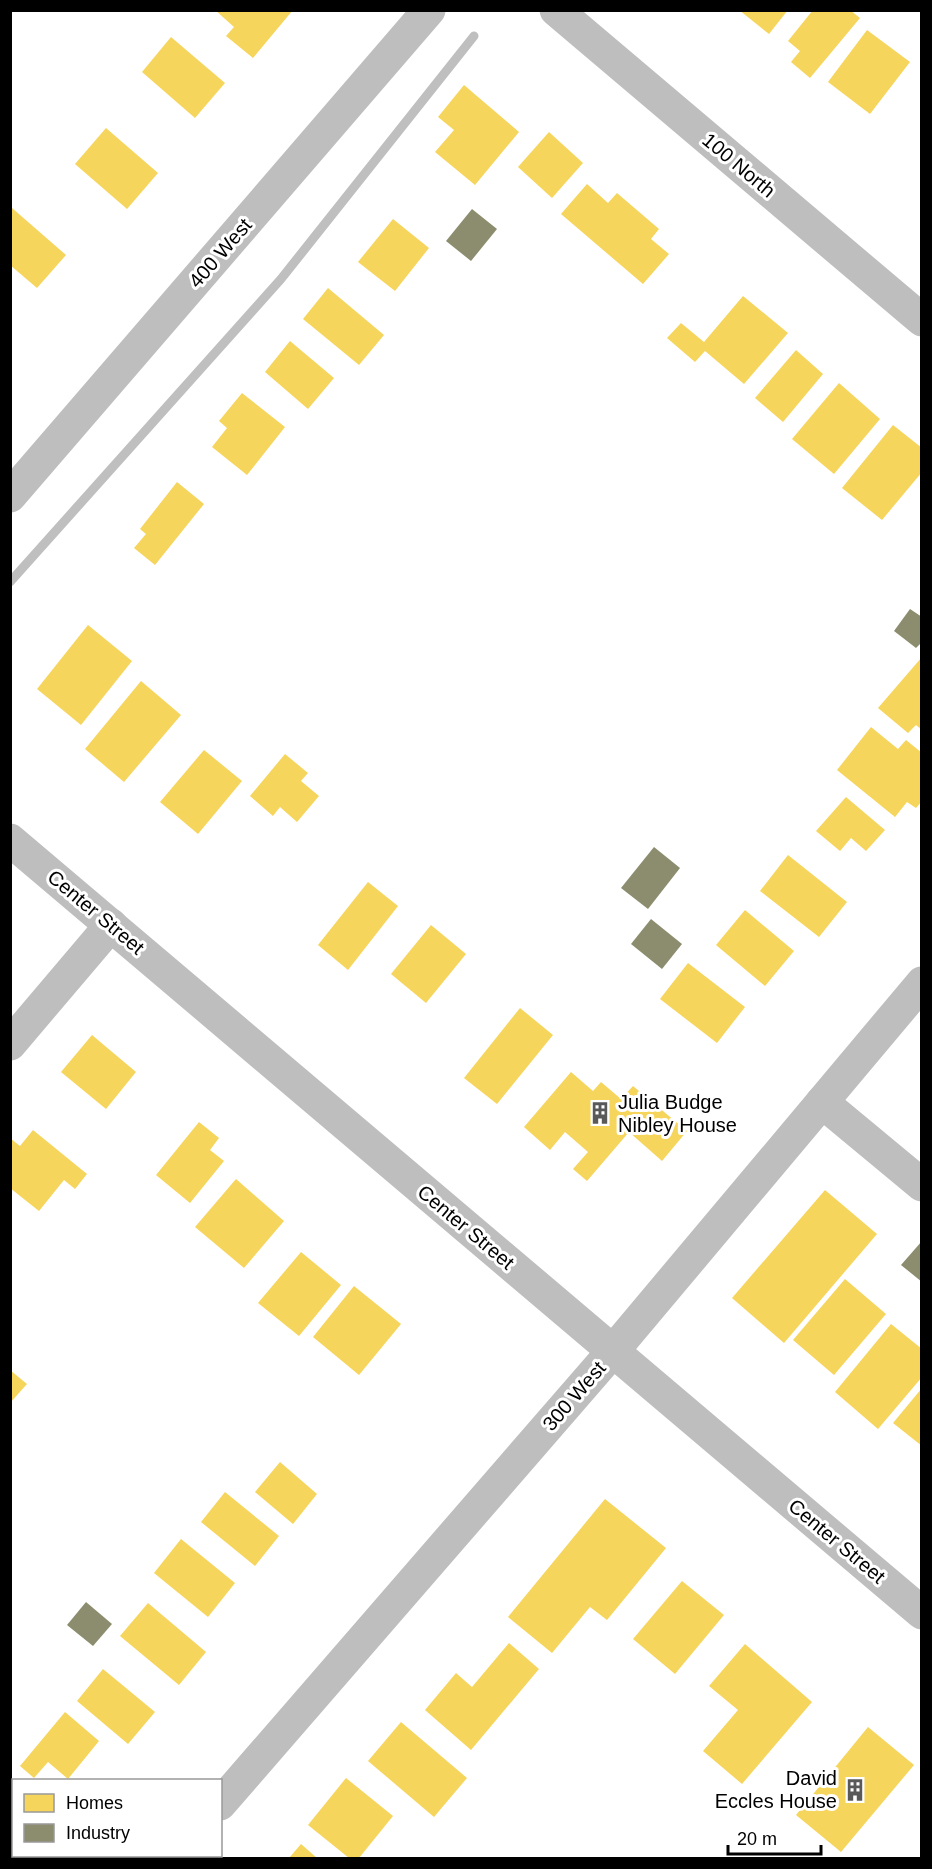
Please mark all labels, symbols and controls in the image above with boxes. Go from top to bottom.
street label: 100 North [698,128,780,202]
street label: 400 West [184,214,256,292]
street label: Center Street [43,865,149,959]
place label: Julia Budge Nibley House [618,1091,737,1136]
building icon: Julia Budge Nibley House [587,1100,613,1126]
street label: Center Street [413,1180,519,1274]
street label: 300 West [538,1357,610,1435]
street label: Center Street [784,1494,890,1588]
place label: David Eccles House [715,1767,837,1812]
building icon: David Eccles House [842,1777,868,1803]
legend [12,1779,222,1857]
text: Homes [66,1793,123,1813]
scale bar [728,1818,821,1856]
text: Industry [66,1823,130,1843]
text: 20 m [737,1829,777,1849]

